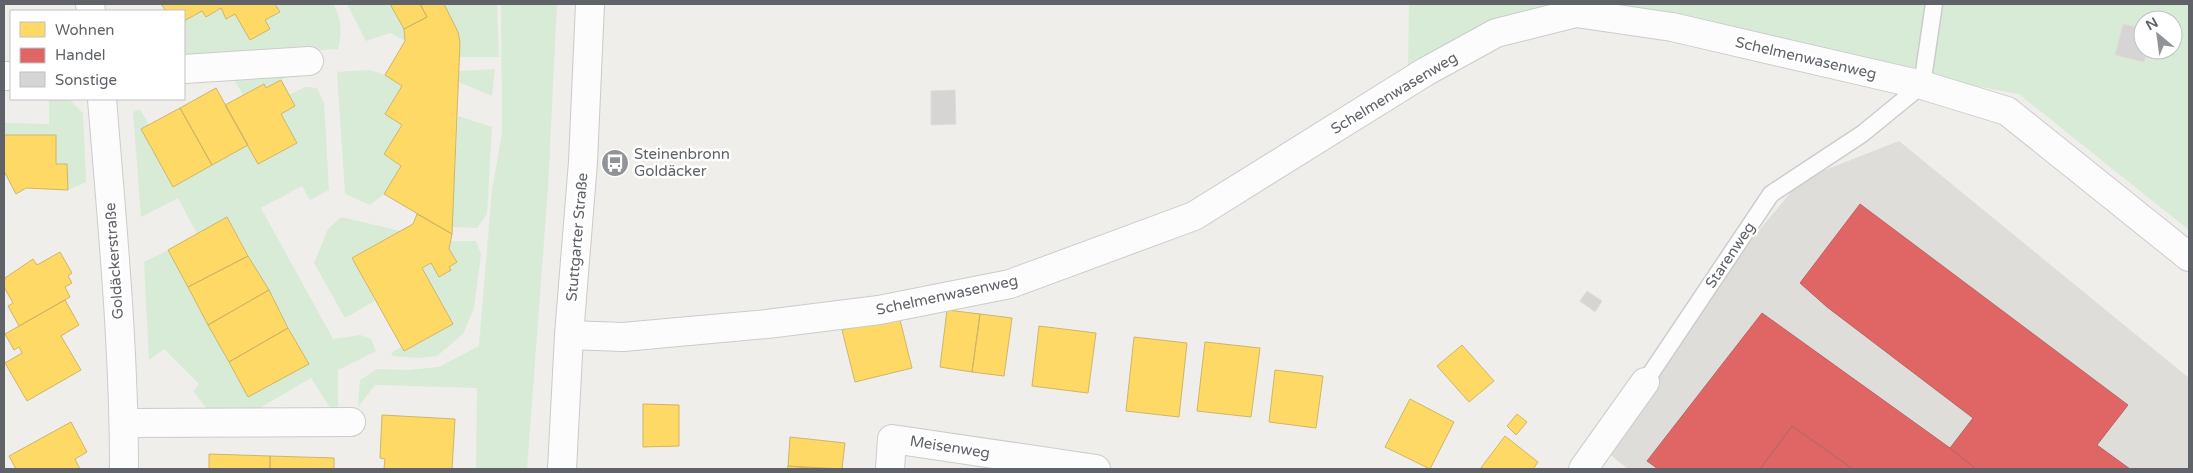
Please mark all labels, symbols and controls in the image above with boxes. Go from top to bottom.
legend [10,10,185,100]
north arrow [2133,10,2183,60]
text: N [2143,14,2161,34]
text: Wohnen [55,21,115,39]
street label: Schelmenwasenweg [1734,33,1878,83]
text: Handel [55,46,106,64]
street label: Schelmenwasenweg [1327,48,1461,138]
text: Sonstige [55,71,117,89]
place label: Steinenbronn Goldäcker [634,145,730,180]
bus stop icon: Steinenbronn Goldäcker [600,148,630,178]
street label: Stuttgarter Straße [562,172,592,302]
street label: Goldäckerstraße [101,202,127,320]
street label: Starenweg [1701,219,1759,291]
street label: Schelmenwasenweg [874,271,1020,319]
street label: Meisenweg [909,432,991,462]

